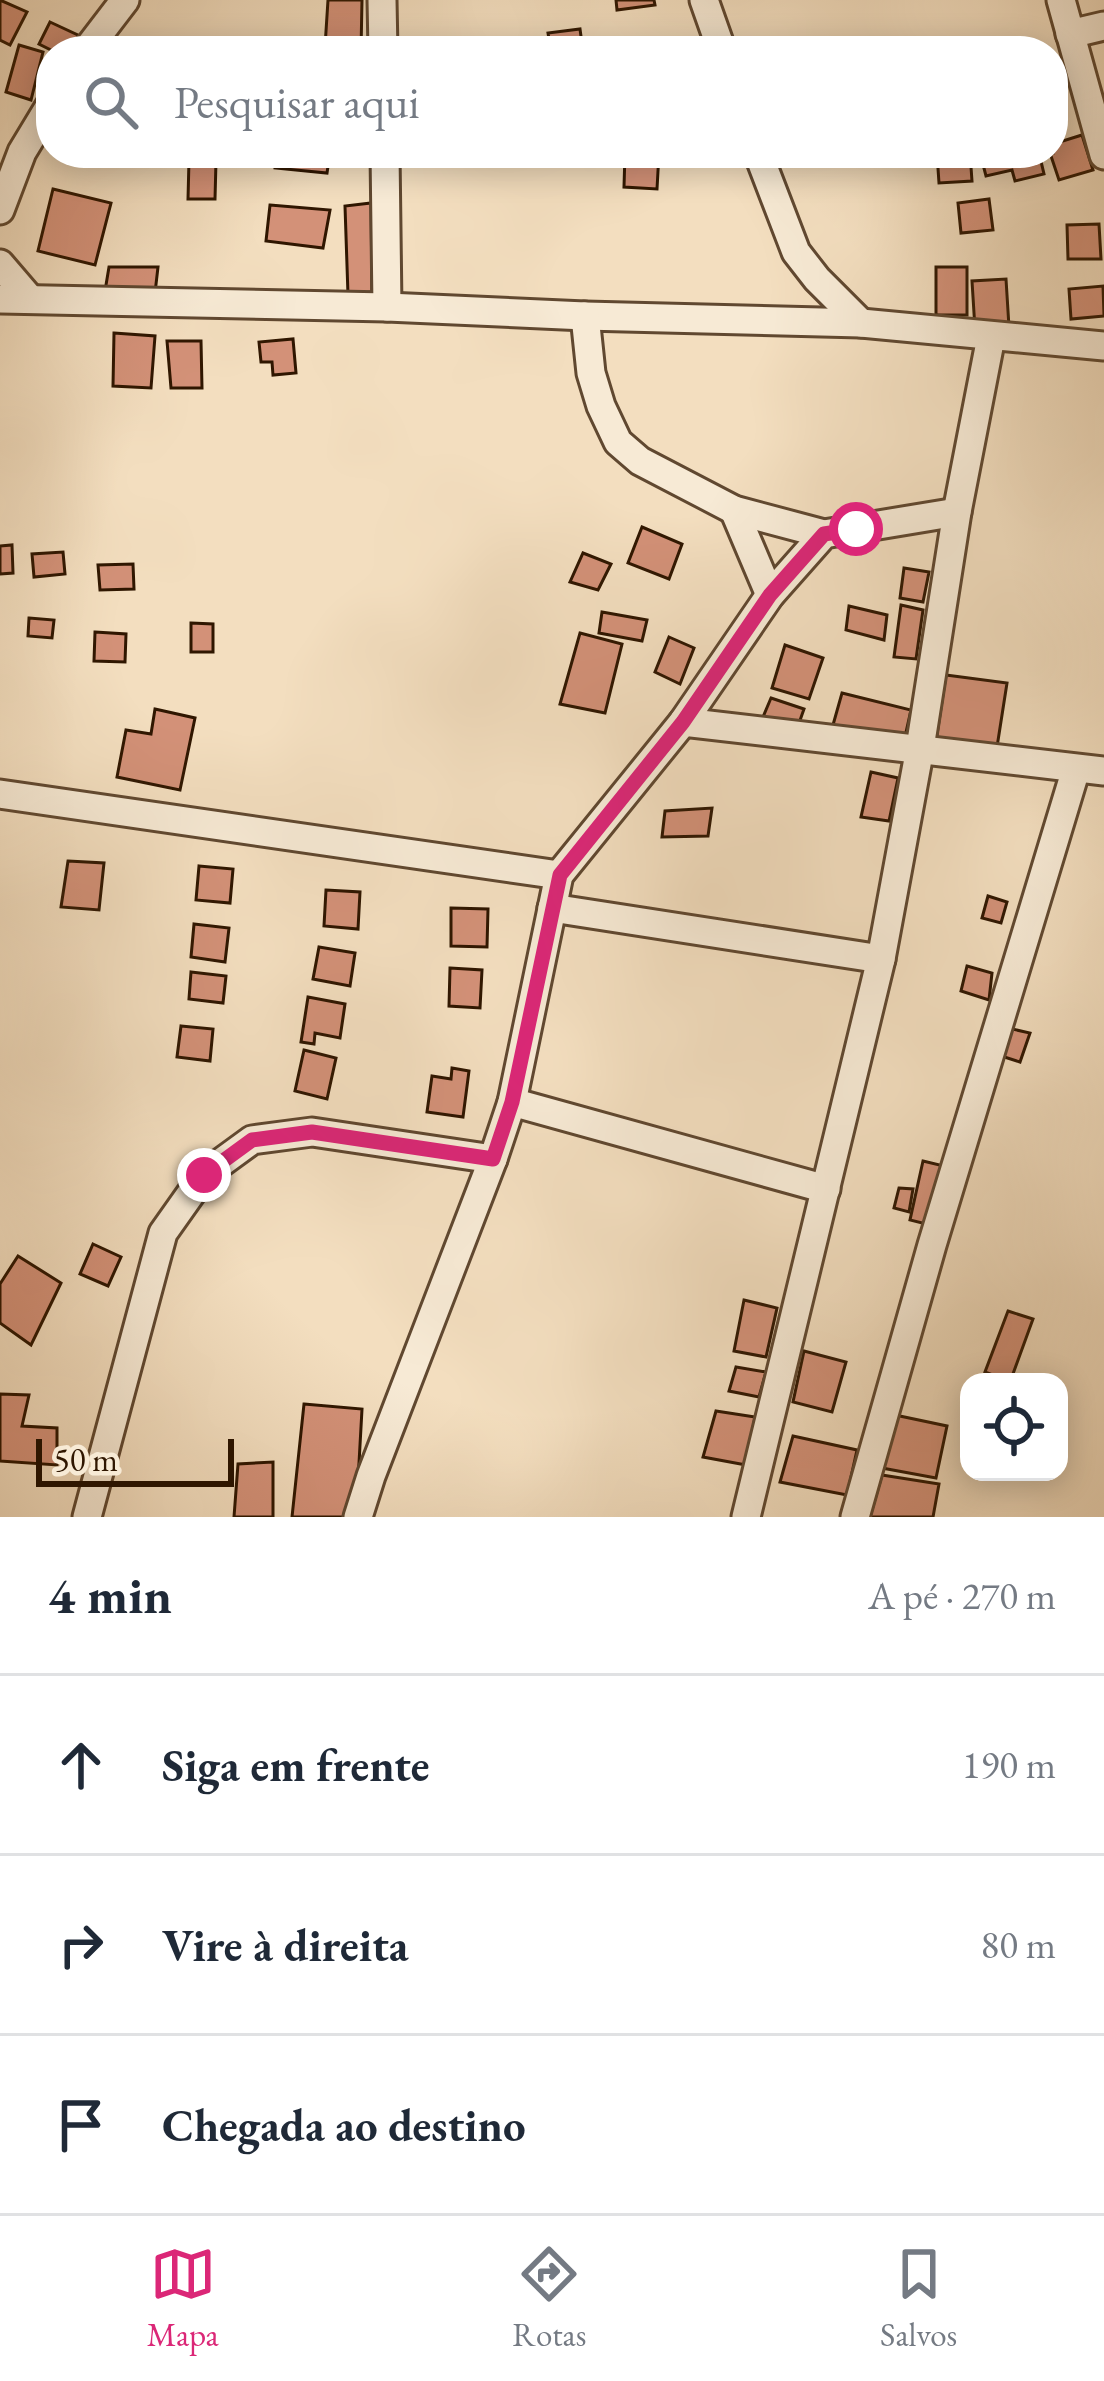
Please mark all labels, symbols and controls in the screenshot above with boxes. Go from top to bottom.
search box [36,36,1068,168]
icon: search [78,69,144,135]
text: Pesquisar aqui [174,73,420,131]
route start [829,502,883,556]
route end [177,1148,231,1202]
map controls [960,1373,1068,1481]
button: locate [960,1373,1068,1481]
scale bar [36,1433,234,1486]
text: 50 m [54,1438,118,1481]
text: 4 min [48,1562,172,1628]
text: A pé · 270 m [868,1570,1056,1621]
icon: ahead [48,1732,114,1798]
text: Siga em frente [162,1736,430,1794]
text: 190 m [962,1739,1056,1790]
icon: right [48,1912,114,1978]
text: Vire à direita [162,1916,409,1974]
text: 80 m [980,1919,1056,1970]
icon: arrive [48,2092,114,2158]
text: Chegada ao destino [162,2096,526,2154]
tab: Mapa [147,2241,219,2356]
tab: Rotas [512,2241,586,2356]
tab: Salvos [880,2241,957,2356]

